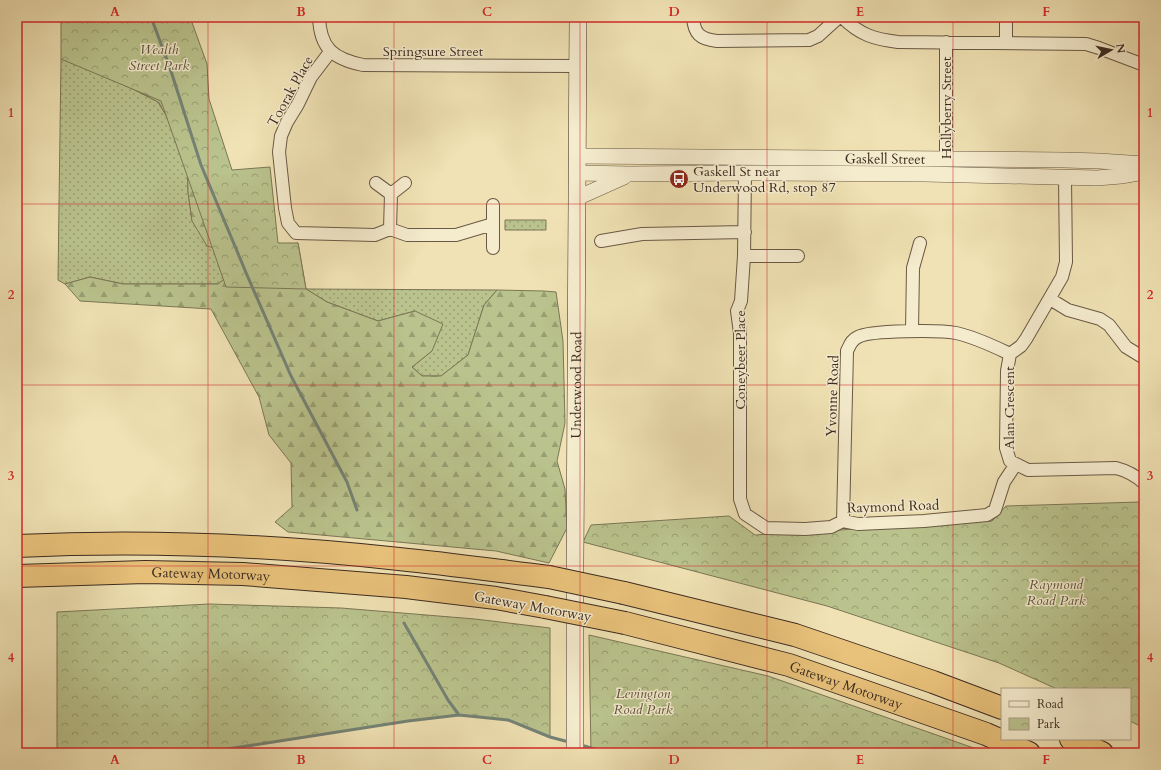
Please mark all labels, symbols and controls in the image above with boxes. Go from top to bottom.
text: A [110,3,120,21]
text: B [296,3,306,21]
text: C [482,3,492,21]
text: D [668,3,680,21]
text: E [856,3,864,21]
text: F [1042,3,1050,21]
north arrow [1091,30,1131,70]
park label: Wealth Street Park [129,40,189,75]
street label: Springsure Street [383,42,484,61]
text: N [1112,43,1129,55]
street label: Toorak Place [263,52,318,130]
street label: Hollyberry Street [937,56,956,159]
text: 1 [8,104,14,122]
text: 1 [1147,104,1153,122]
street label: Gaskell Street [845,149,926,169]
place label: Gaskell St near Underwood Rd, stop 87 [693,162,836,197]
bus stop icon: Gaskell St near Underwood Rd, stop 87 [668,168,690,190]
text: 2 [8,286,15,304]
text: 2 [1147,286,1154,304]
street label: Coneybeer Place [731,310,750,410]
street label: Underwood Road [567,331,586,438]
street label: Yvonne Road [822,354,843,437]
street label: Alan Crescent [1000,366,1019,450]
text: 3 [8,467,15,485]
text: 3 [1147,467,1154,485]
street label: Raymond Road [846,495,940,518]
street label: Gateway Motorway [151,563,272,586]
park label: Raymond Road Park [1026,575,1086,610]
street label: Gateway Motorway [473,587,594,626]
text: 4 [8,649,15,667]
text: 4 [1147,649,1154,667]
street label: Gateway Motorway [787,657,906,714]
park label: Levington Road Park [613,684,673,719]
legend [1001,688,1131,740]
text: Road [1037,696,1064,712]
text: Park [1037,716,1061,732]
text: A [110,751,120,769]
text: B [296,751,306,769]
text: C [482,751,492,769]
text: D [668,751,680,769]
text: E [856,751,864,769]
text: F [1042,751,1050,769]

